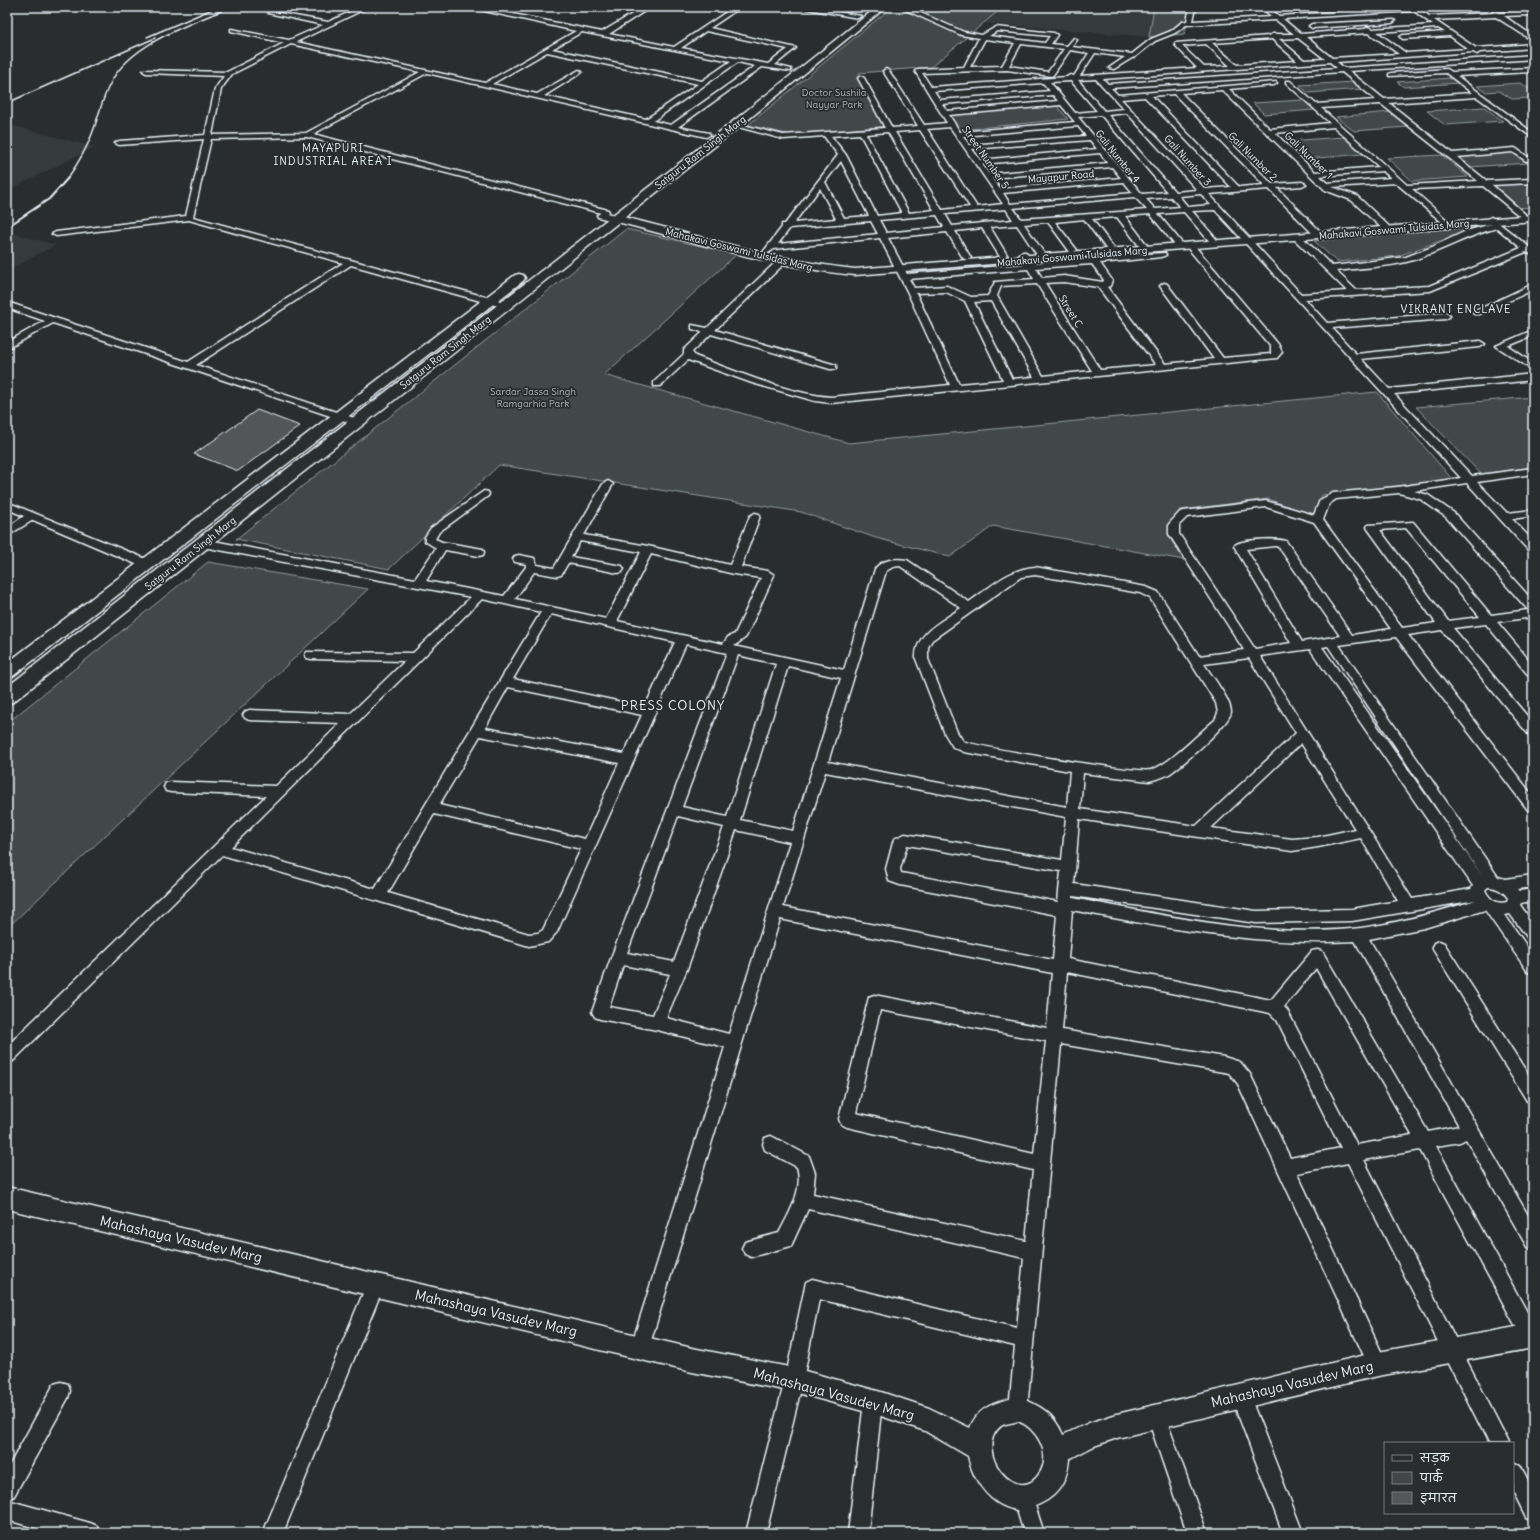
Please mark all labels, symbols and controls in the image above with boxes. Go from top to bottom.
park label: Doctor Sushila Nayyar Park [801,86,867,111]
street label: Satguru Ram Singh Marg [652,113,748,192]
street label: Street Number 5 [959,123,1012,191]
street label: Gali Number 4 [1092,127,1143,186]
street label: Gali Number 2 [1225,129,1280,184]
street label: Gali Number 1 [1282,129,1336,182]
street label: Gali Number 3 [1161,132,1214,189]
district label: MAYAPURI INDUSTRIAL AREA I [273,141,393,168]
street label: Mayapur Road [1027,167,1095,186]
street label: Mahakavi Goswami Tulsidas Marg [1318,216,1470,243]
street label: Mahakavi Goswami Tulsidas Marg [664,225,814,274]
street label: Mahakavi Goswami Tulsidas Marg [996,243,1148,270]
street label: Street C [1056,293,1086,330]
district label: VIKRANT ENCLAVE [1401,302,1511,316]
street label: Satguru Ram Singh Marg [397,313,493,392]
park label: Sardar Jassa Singh Ramgarhia Park [490,385,576,410]
street label: Satguru Ram Singh Marg [142,514,238,593]
district label: PRESS COLONY [621,697,725,714]
street label: Mahashaya Vasudev Marg [98,1212,264,1266]
street label: Mahashaya Vasudev Marg [413,1286,579,1340]
street label: Mahashaya Vasudev Marg [1209,1357,1375,1411]
street label: Mahashaya Vasudev Marg [751,1364,917,1424]
legend [1384,1442,1514,1514]
text: सड़क [1419,1450,1451,1466]
text: पार्क [1419,1468,1444,1485]
text: इमारत [1420,1490,1458,1505]

